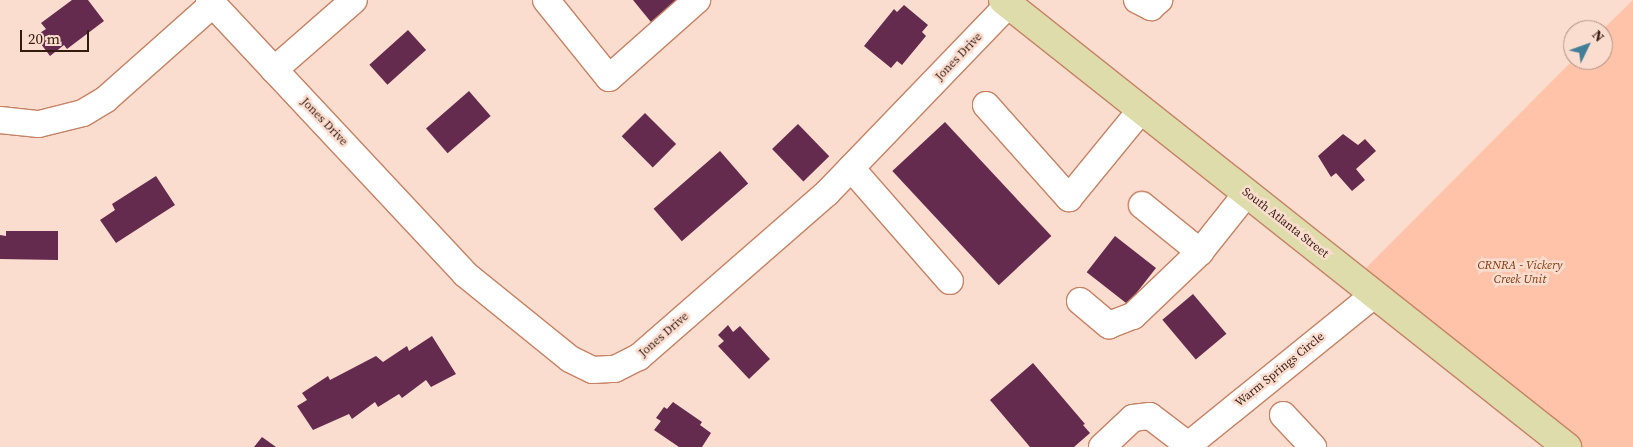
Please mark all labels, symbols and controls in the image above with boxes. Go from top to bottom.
scale bar [22,20,91,52]
north arrow [1563,20,1613,70]
text: N [1588,25,1609,46]
text: 20 m [28,28,60,49]
street label: Jones Drive [933,30,985,84]
street label: Jones Drive [298,95,350,149]
street label: South Atlanta Street [1239,185,1331,261]
park label: CRNRA - Vickery Creek Unit [1477,259,1563,287]
street label: Jones Drive [636,310,692,360]
street label: Warm Springs Circle [1233,330,1327,410]

